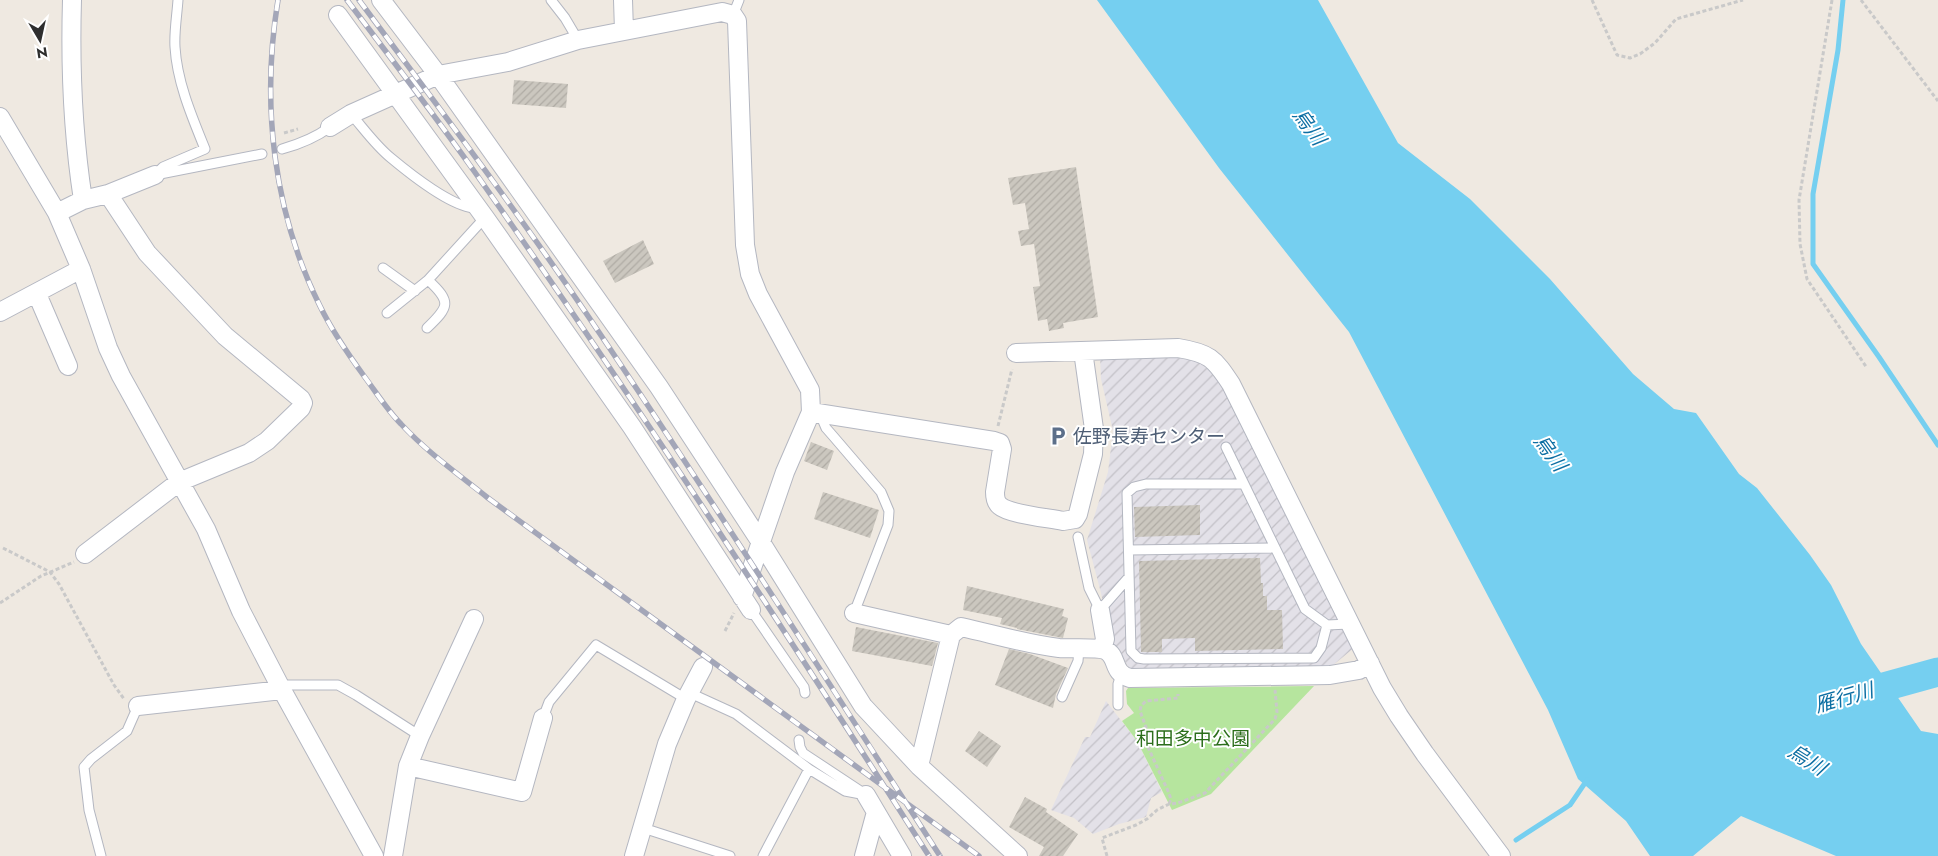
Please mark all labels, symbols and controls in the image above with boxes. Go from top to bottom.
north arrow [15,15,65,65]
text: N [35,42,49,64]
water label: 烏川 [1286,102,1334,153]
place label: 佐野長寿センター [1073,423,1225,450]
parking icon: 佐野長寿センター [1047,425,1069,447]
water label: 烏川 [1527,428,1575,479]
water label: 雁行川 [1811,675,1879,720]
park label: 和田多中公園 [1136,725,1250,752]
water label: 烏川 [1782,737,1833,784]

